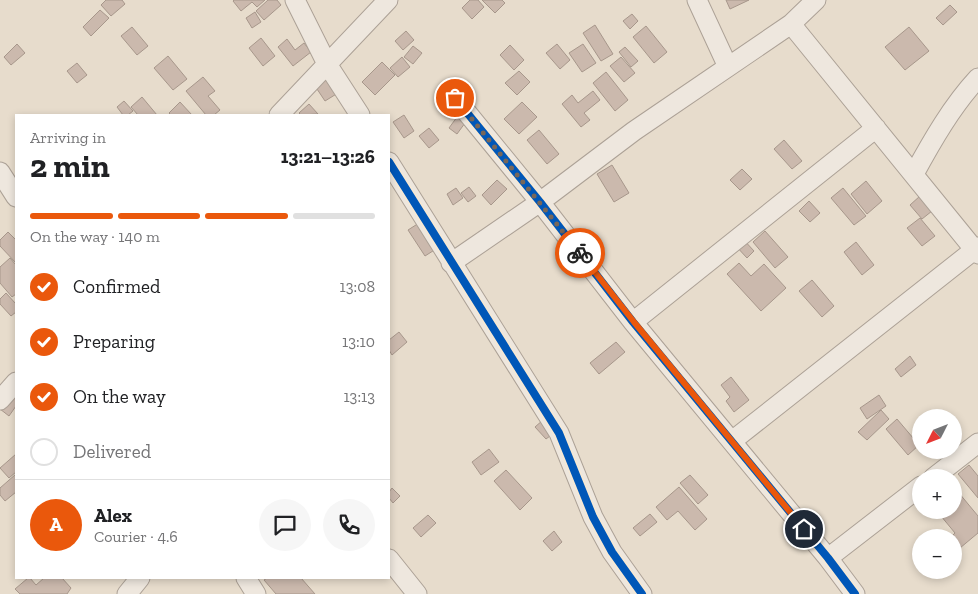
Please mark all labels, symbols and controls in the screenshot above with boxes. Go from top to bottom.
pin [434,77,476,119]
icon: bag [441,84,469,112]
text: Arriving in [30,128,106,147]
text: 13:21–13:26 [281,145,375,168]
text: 2 min [30,147,110,185]
text: On the way · 140 m [30,227,160,246]
courier [555,228,605,278]
icon: bike [566,239,594,267]
icon: check [30,273,58,301]
text: Confirmed [73,275,160,298]
text: 13:08 [340,277,375,296]
icon: check [30,328,58,356]
text: Preparing [73,330,155,353]
text: 13:10 [342,332,375,351]
icon: check [30,383,58,411]
text: On the way [73,385,166,408]
text: 13:13 [343,387,375,406]
north arrow [912,409,962,459]
map controls [912,409,962,579]
text: Delivered [73,440,151,463]
button: + [912,469,962,519]
button: chat [259,499,311,551]
button: phone [323,499,375,551]
text: Alex [94,504,132,527]
pin [783,508,825,550]
text: A [49,513,63,536]
icon: home [790,515,818,543]
text: Courier · 4.6 [94,527,178,546]
button: − [912,529,962,579]

